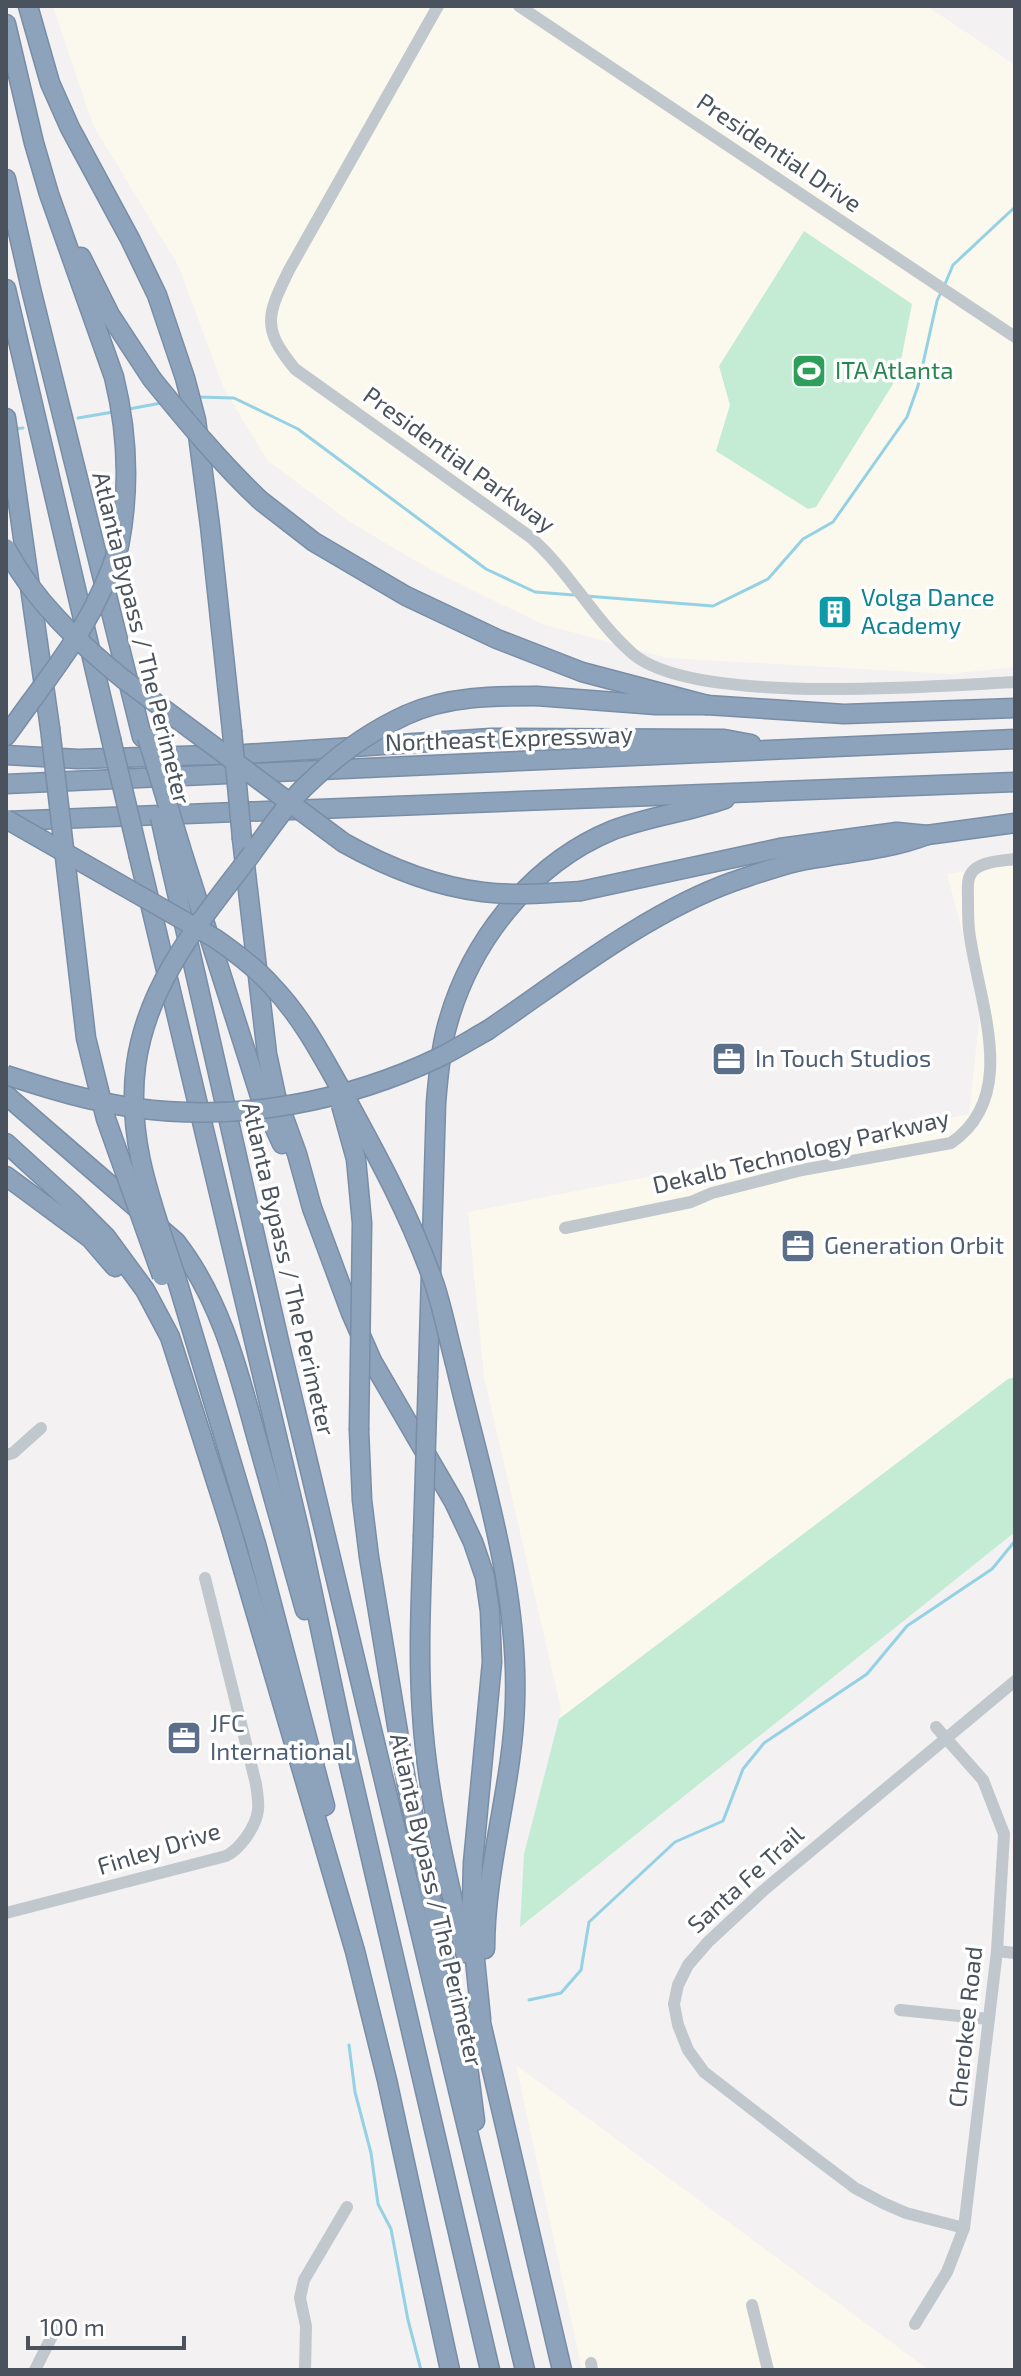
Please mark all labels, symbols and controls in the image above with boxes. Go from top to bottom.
street label: Presidential Drive [692,86,868,218]
sports icon: ITA Atlanta [790,352,828,390]
place label: ITA Atlanta [835,355,953,384]
street label: Presidential Parkway [358,379,562,538]
street label: Atlanta Bypass / The Perimeter [87,468,198,807]
place label: Volga Dance Academy [861,582,995,639]
building icon: Volga Dance Academy [816,593,854,631]
street label: Northeast Expressway [384,719,634,756]
office icon: In Touch Studios [710,1040,748,1078]
place label: In Touch Studios [755,1043,931,1072]
street label: Atlanta Bypass / The Perimeter [237,1099,342,1439]
street label: Dekalb Technology Parkway [650,1102,952,1199]
office icon: Generation Orbit [779,1227,817,1265]
place label: Generation Orbit [824,1230,1004,1259]
place label: JFC International [210,1708,352,1765]
office icon: JFC International [165,1719,203,1757]
street label: Atlanta Bypass / The Perimeter [385,1730,490,2070]
street label: Finley Drive [93,1815,224,1880]
street label: Santa Fe Trail [681,1819,809,1939]
street label: Cherokee Road [942,1945,987,2109]
scale bar [28,2300,184,2350]
text: 100 m [40,2312,105,2341]

